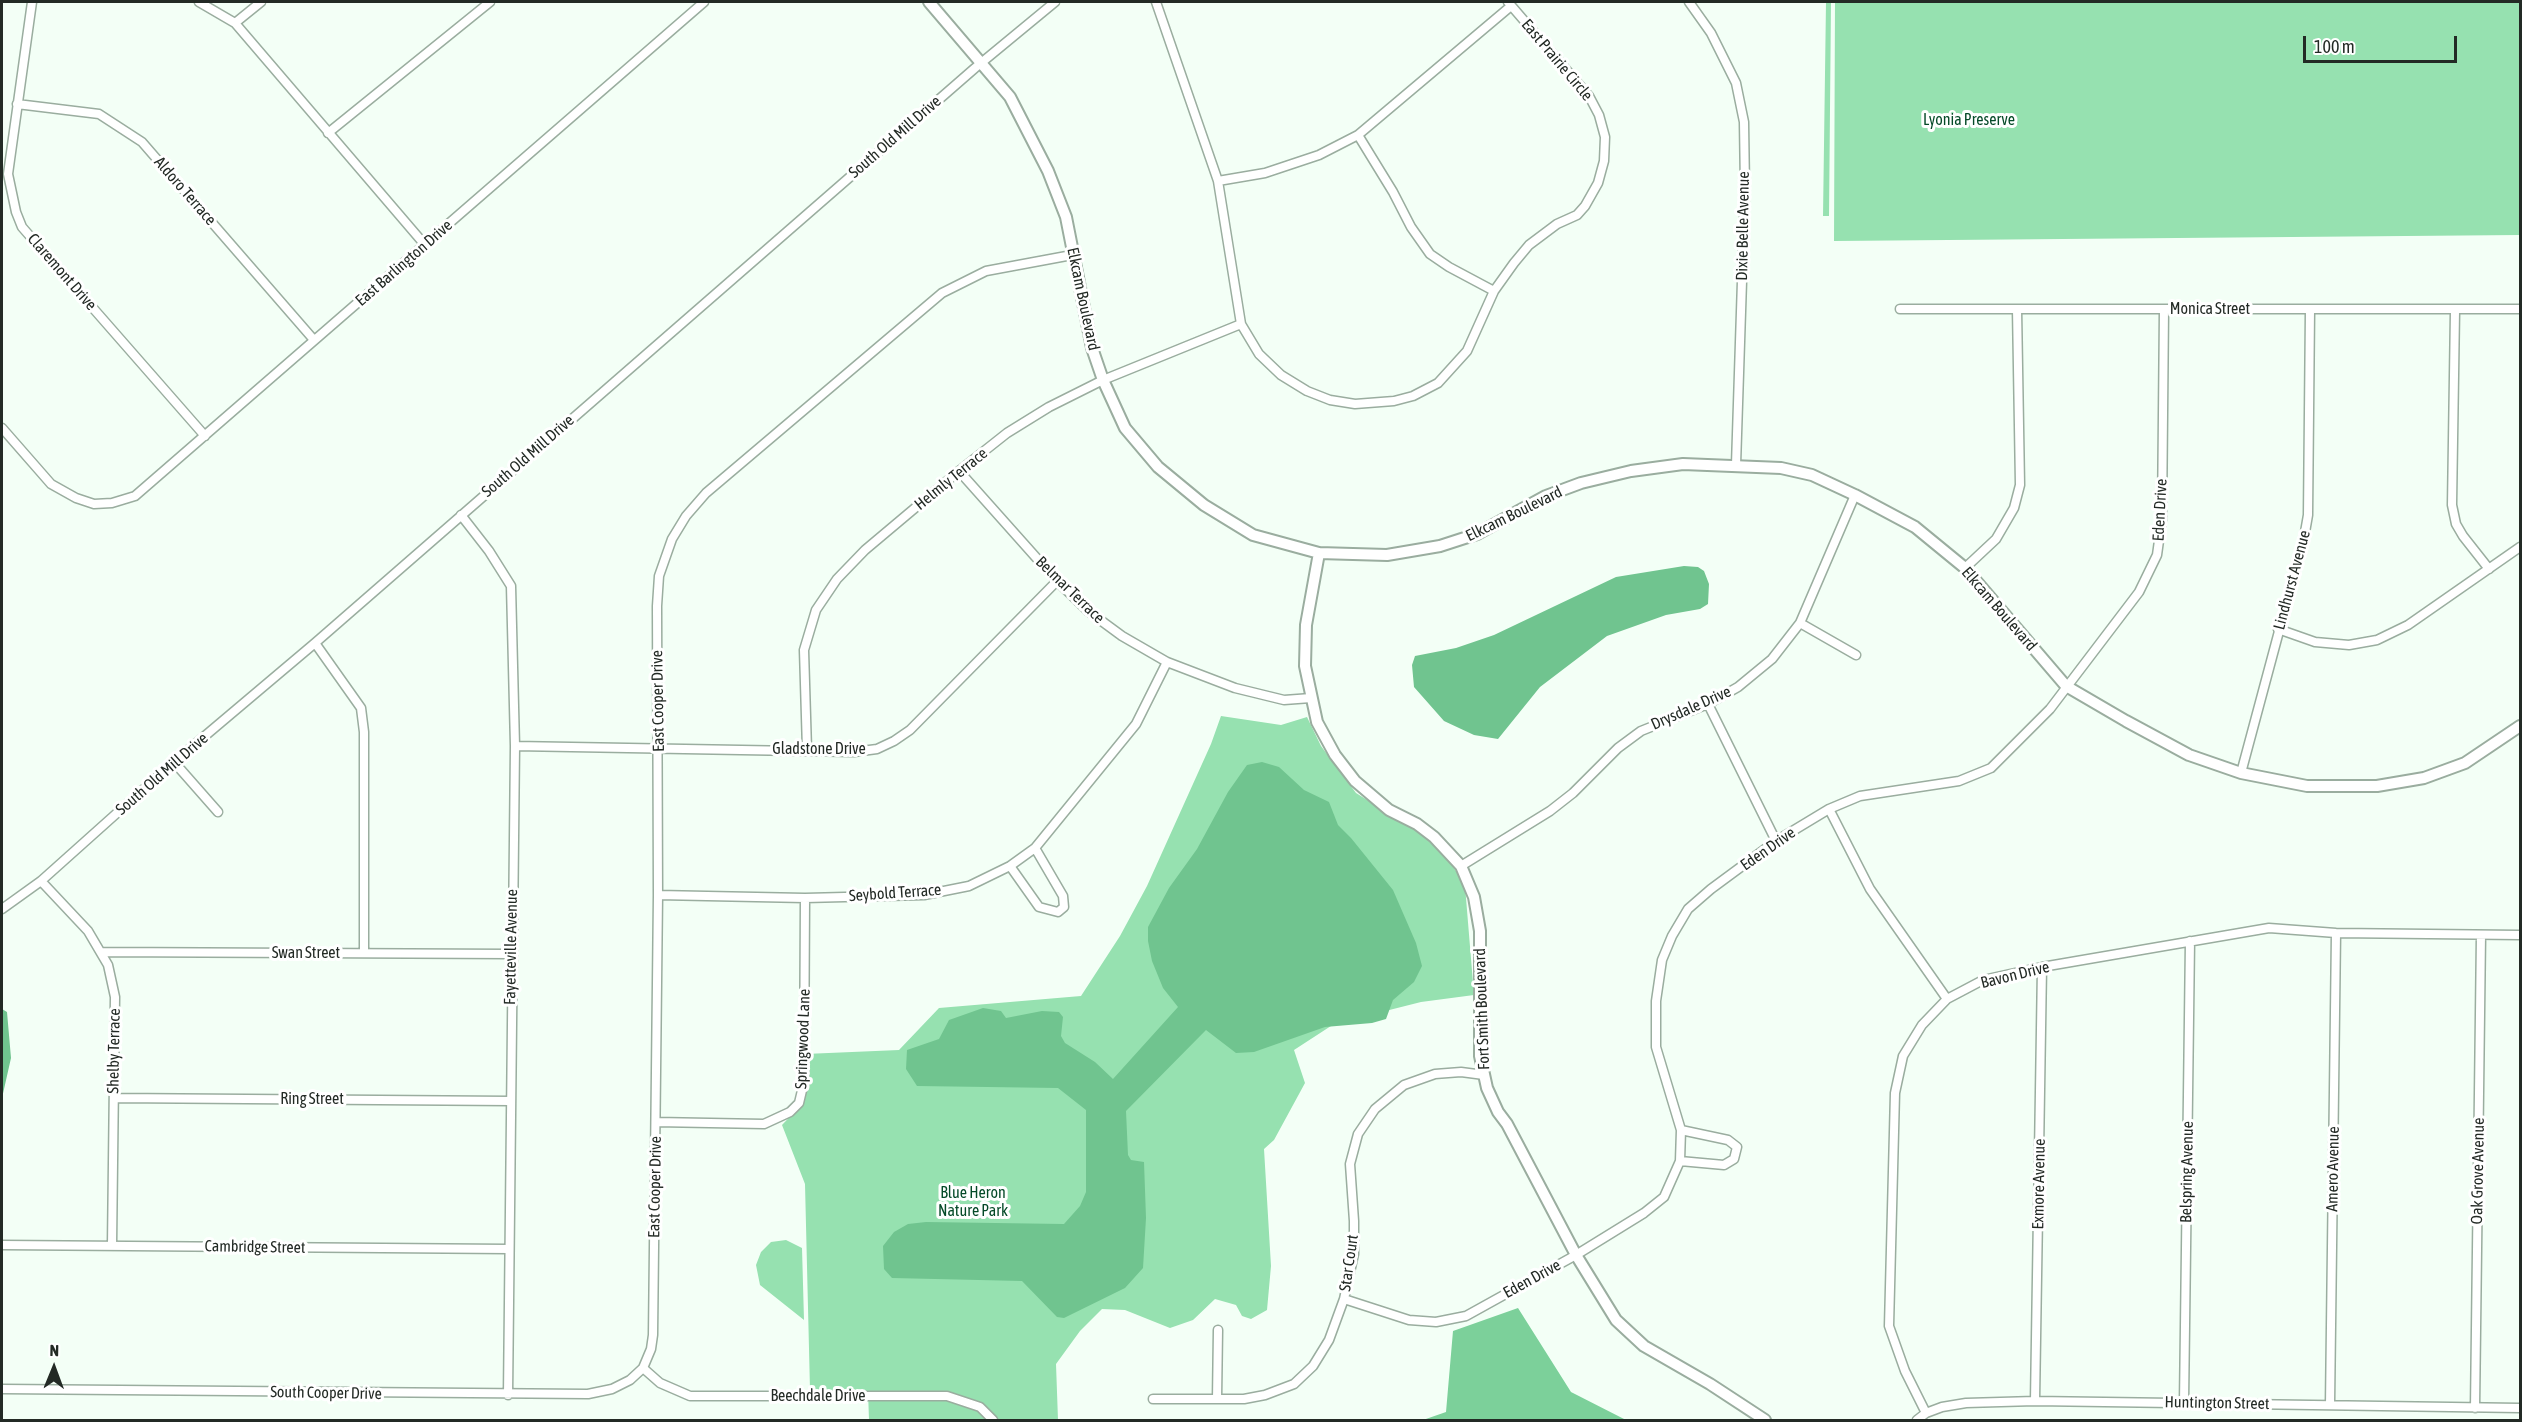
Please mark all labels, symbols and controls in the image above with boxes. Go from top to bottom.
street label: East Prairie Circle [1517,15,1597,105]
scale bar [2306,24,2460,62]
text: 100 m [2314,36,2355,57]
street label: South Old Mill Drive [845,92,945,182]
park label: Lyonia Preserve [1923,110,2015,130]
street label: Aldoro Terrace [150,153,220,229]
street label: Dixie Belle Avenue [1732,171,1754,281]
street label: East Barlington Drive [352,216,456,310]
street label: Claremont Drive [23,230,101,314]
street label: Elkcam Boulevard [1063,246,1103,352]
street label: Monica Street [2170,299,2250,319]
street label: South Old Mill Drive [478,411,578,501]
street label: Helmly Terrace [911,444,991,514]
street label: Eden Drive [2149,478,2171,542]
street label: Elkcam Boulevard [1463,482,1565,546]
street label: Lindhurst Avenue [2270,528,2314,632]
street label: Belmar Terrace [1032,553,1108,627]
street label: Elkcam Boulevard [1957,563,2041,655]
street label: East Cooper Drive [648,650,668,752]
street label: Drysdale Drive [1648,682,1734,734]
street label: South Old Mill Drive [112,729,212,819]
street label: Gladstone Drive [772,739,866,759]
street label: Eden Drive [1737,823,1799,875]
street label: Seybold Terrace [848,880,942,906]
street label: Fayetteville Avenue [500,889,522,1005]
street label: Swan Street [272,943,340,963]
street label: Fort Smith Boulevard [1470,948,1494,1070]
street label: Bavon Drive [1979,957,2051,993]
street label: Springwood Lane [792,989,814,1089]
street label: Shelby Terrace [104,1008,124,1094]
street label: Ring Street [280,1089,344,1109]
street label: Oak Grove Avenue [2467,1117,2489,1225]
street label: Belspring Avenue [2177,1121,2197,1223]
street label: Amero Avenue [2323,1126,2343,1212]
street label: East Cooper Drive [645,1136,665,1238]
street label: Exmore Avenue [2029,1138,2049,1230]
park label: Blue Heron Nature Park [938,1183,1008,1221]
street label: Star Court [1336,1233,1362,1293]
street label: Cambridge Street [204,1237,306,1257]
street label: Eden Drive [1500,1255,1564,1303]
north arrow [24,1338,84,1398]
text: N [49,1341,59,1359]
street label: South Cooper Drive [270,1382,382,1404]
street label: Beechdale Drive [770,1386,866,1406]
street label: Huntington Street [2164,1392,2270,1414]

